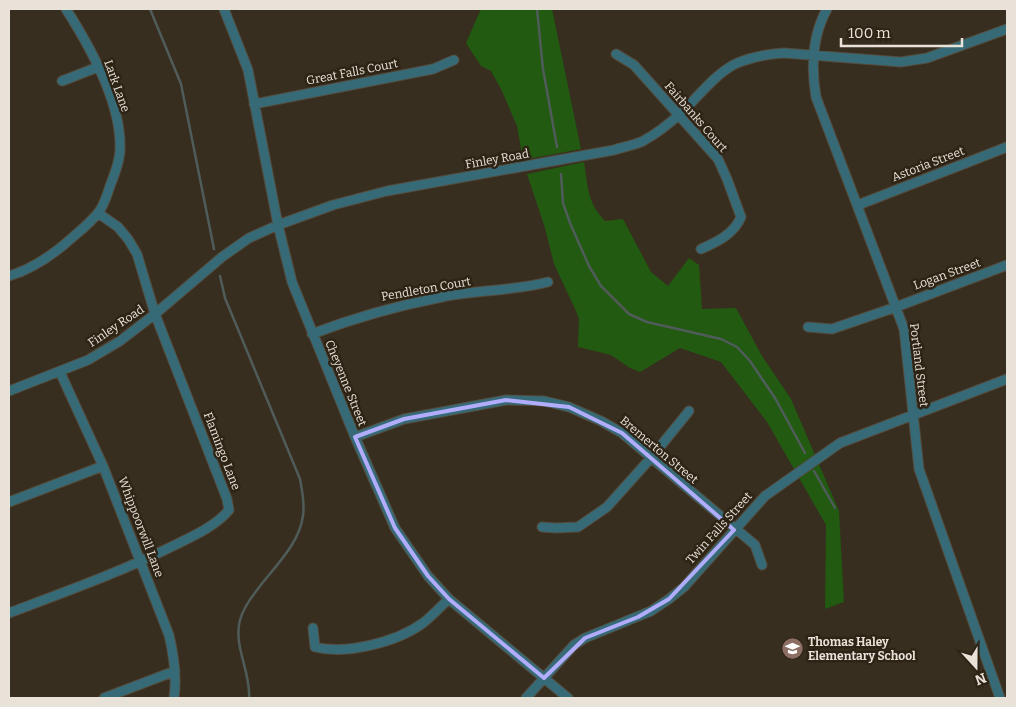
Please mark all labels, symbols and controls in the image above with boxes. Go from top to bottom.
scale bar [841,15,962,47]
text: 100 m [848,24,891,42]
street label: Great Falls Court [305,56,400,88]
street label: Lark Lane [101,58,133,114]
street label: Fairbanks Court [662,79,731,156]
street label: Astoria Street [890,144,967,184]
street label: Finley Road [464,147,530,171]
street label: Logan Street [912,255,983,293]
street label: Pendleton Court [380,274,473,304]
street label: Finley Road [85,302,147,350]
street label: Portland Street [907,322,931,408]
street label: Cheyenne Street [322,338,370,429]
street label: Flamingo Lane [201,410,243,492]
street label: Bremerton Street [617,413,701,487]
street label: Whippoorwill Lane [115,475,167,579]
street label: Twin Falls Street [683,489,755,567]
place label: Thomas Haley Elementary School [808,635,916,663]
school or university icon: Thomas Haley Elementary School [780,637,804,661]
north arrow [951,642,1001,692]
text: N [972,669,989,689]

